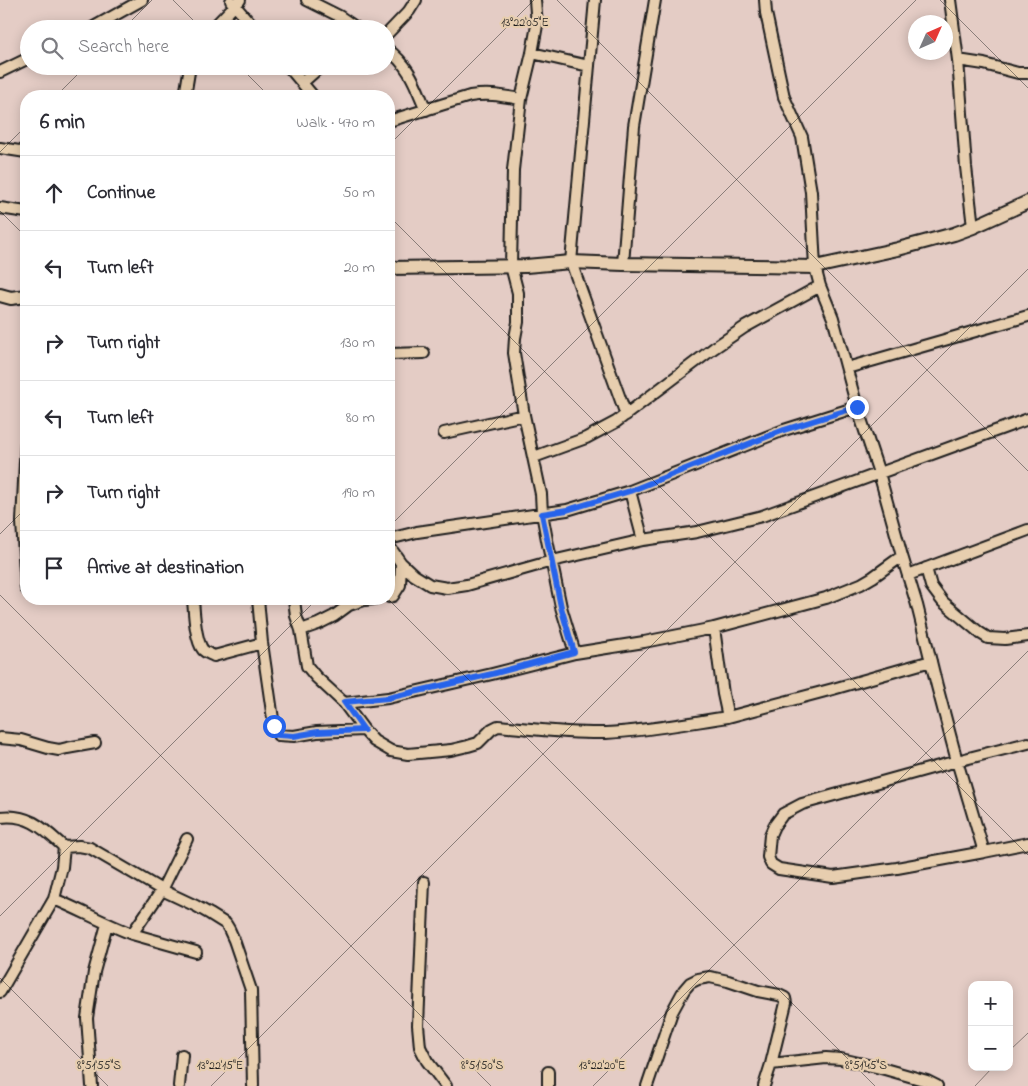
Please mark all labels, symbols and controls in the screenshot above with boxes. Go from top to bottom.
text: 13°22'05"E [501,14,549,32]
north arrow [908,15,953,60]
search box [20,20,395,75]
icon: search [38,34,66,62]
text: Search here [78,34,169,61]
text: 6 min [40,108,85,138]
text: Walk · 470 m [296,111,375,135]
icon: ahead [40,179,68,207]
text: Continue [87,180,155,207]
text: 50 m [343,181,375,205]
icon: left [40,254,68,282]
text: Turn left [87,255,154,282]
text: 20 m [344,256,375,280]
icon: right [40,329,68,357]
text: Turn right [87,330,160,357]
text: 130 m [340,331,375,355]
route end [846,396,869,419]
icon: left [40,404,68,432]
text: Turn left [87,405,154,432]
text: 80 m [346,406,375,430]
icon: right [40,479,68,507]
text: Turn right [87,480,160,507]
text: 190 m [342,481,375,505]
icon: arrive [40,554,68,582]
text: Arrive at destination [87,555,244,582]
route start [263,715,286,738]
map controls [968,981,1013,1071]
button: + [968,981,1013,1026]
button: − [968,1026,1013,1071]
text: 8°51'55"S [77,1057,121,1075]
text: 13°22'15"E [197,1057,243,1075]
text: 8°51'50"S [461,1057,503,1075]
text: 13°22'20"E [579,1057,625,1075]
text: 8°51'45"S [845,1057,887,1075]

